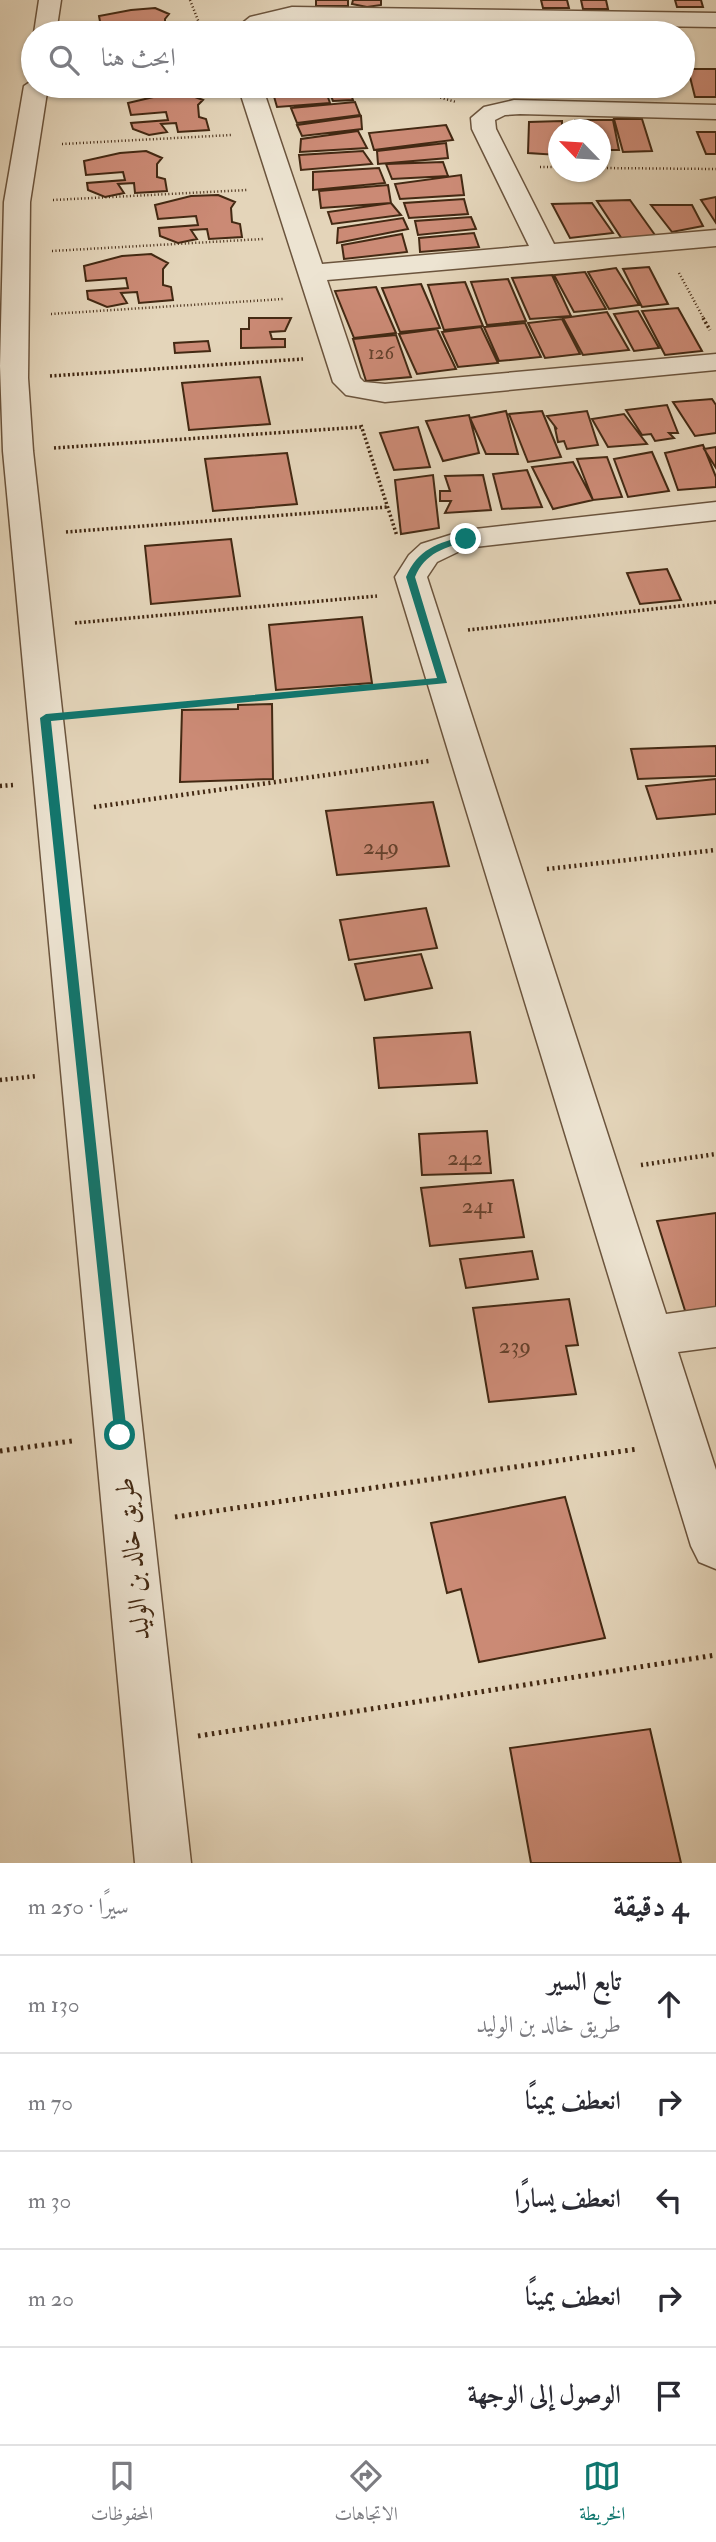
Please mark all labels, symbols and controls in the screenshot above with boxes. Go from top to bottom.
search box [21,21,695,98]
icon: search [45,41,83,79]
text: ابحث هنا [101,42,176,74]
north arrow [548,119,611,182]
house number: 126 [368,341,395,365]
route end [450,523,481,554]
house number: 249 [363,832,399,861]
house number: 242 [447,1143,483,1172]
house number: 241 [462,1191,494,1220]
house number: 239 [499,1331,531,1360]
route start [104,1419,135,1450]
street label: طريق خالد بن الوليد [109,1476,157,1642]
text: 4 دقيقة [613,1888,688,1925]
text: سيرًا · 250 m [28,1892,129,1921]
text: تابع السير [548,1966,621,1998]
icon: ahead [650,1985,688,2023]
text: 130 m [28,1990,80,2019]
text: طريق خالد بن الوليد [476,2010,621,2039]
icon: right [650,2083,688,2121]
text: انعطف يمينًا [525,2085,621,2117]
text: 70 m [28,2088,73,2117]
icon: left [650,2181,688,2219]
text: انعطف يسارًا [515,2183,621,2215]
text: 30 m [28,2186,71,2215]
icon: right [650,2279,688,2317]
text: انعطف يمينًا [525,2281,621,2313]
text: 20 m [28,2284,74,2313]
icon: arrive [650,2377,688,2415]
text: الوصول إلى الوجهة [468,2379,621,2411]
tab: المحفوظات [91,2457,153,2532]
tab: الاتجاهات [334,2457,398,2532]
tab: الخريطة [579,2457,625,2532]

